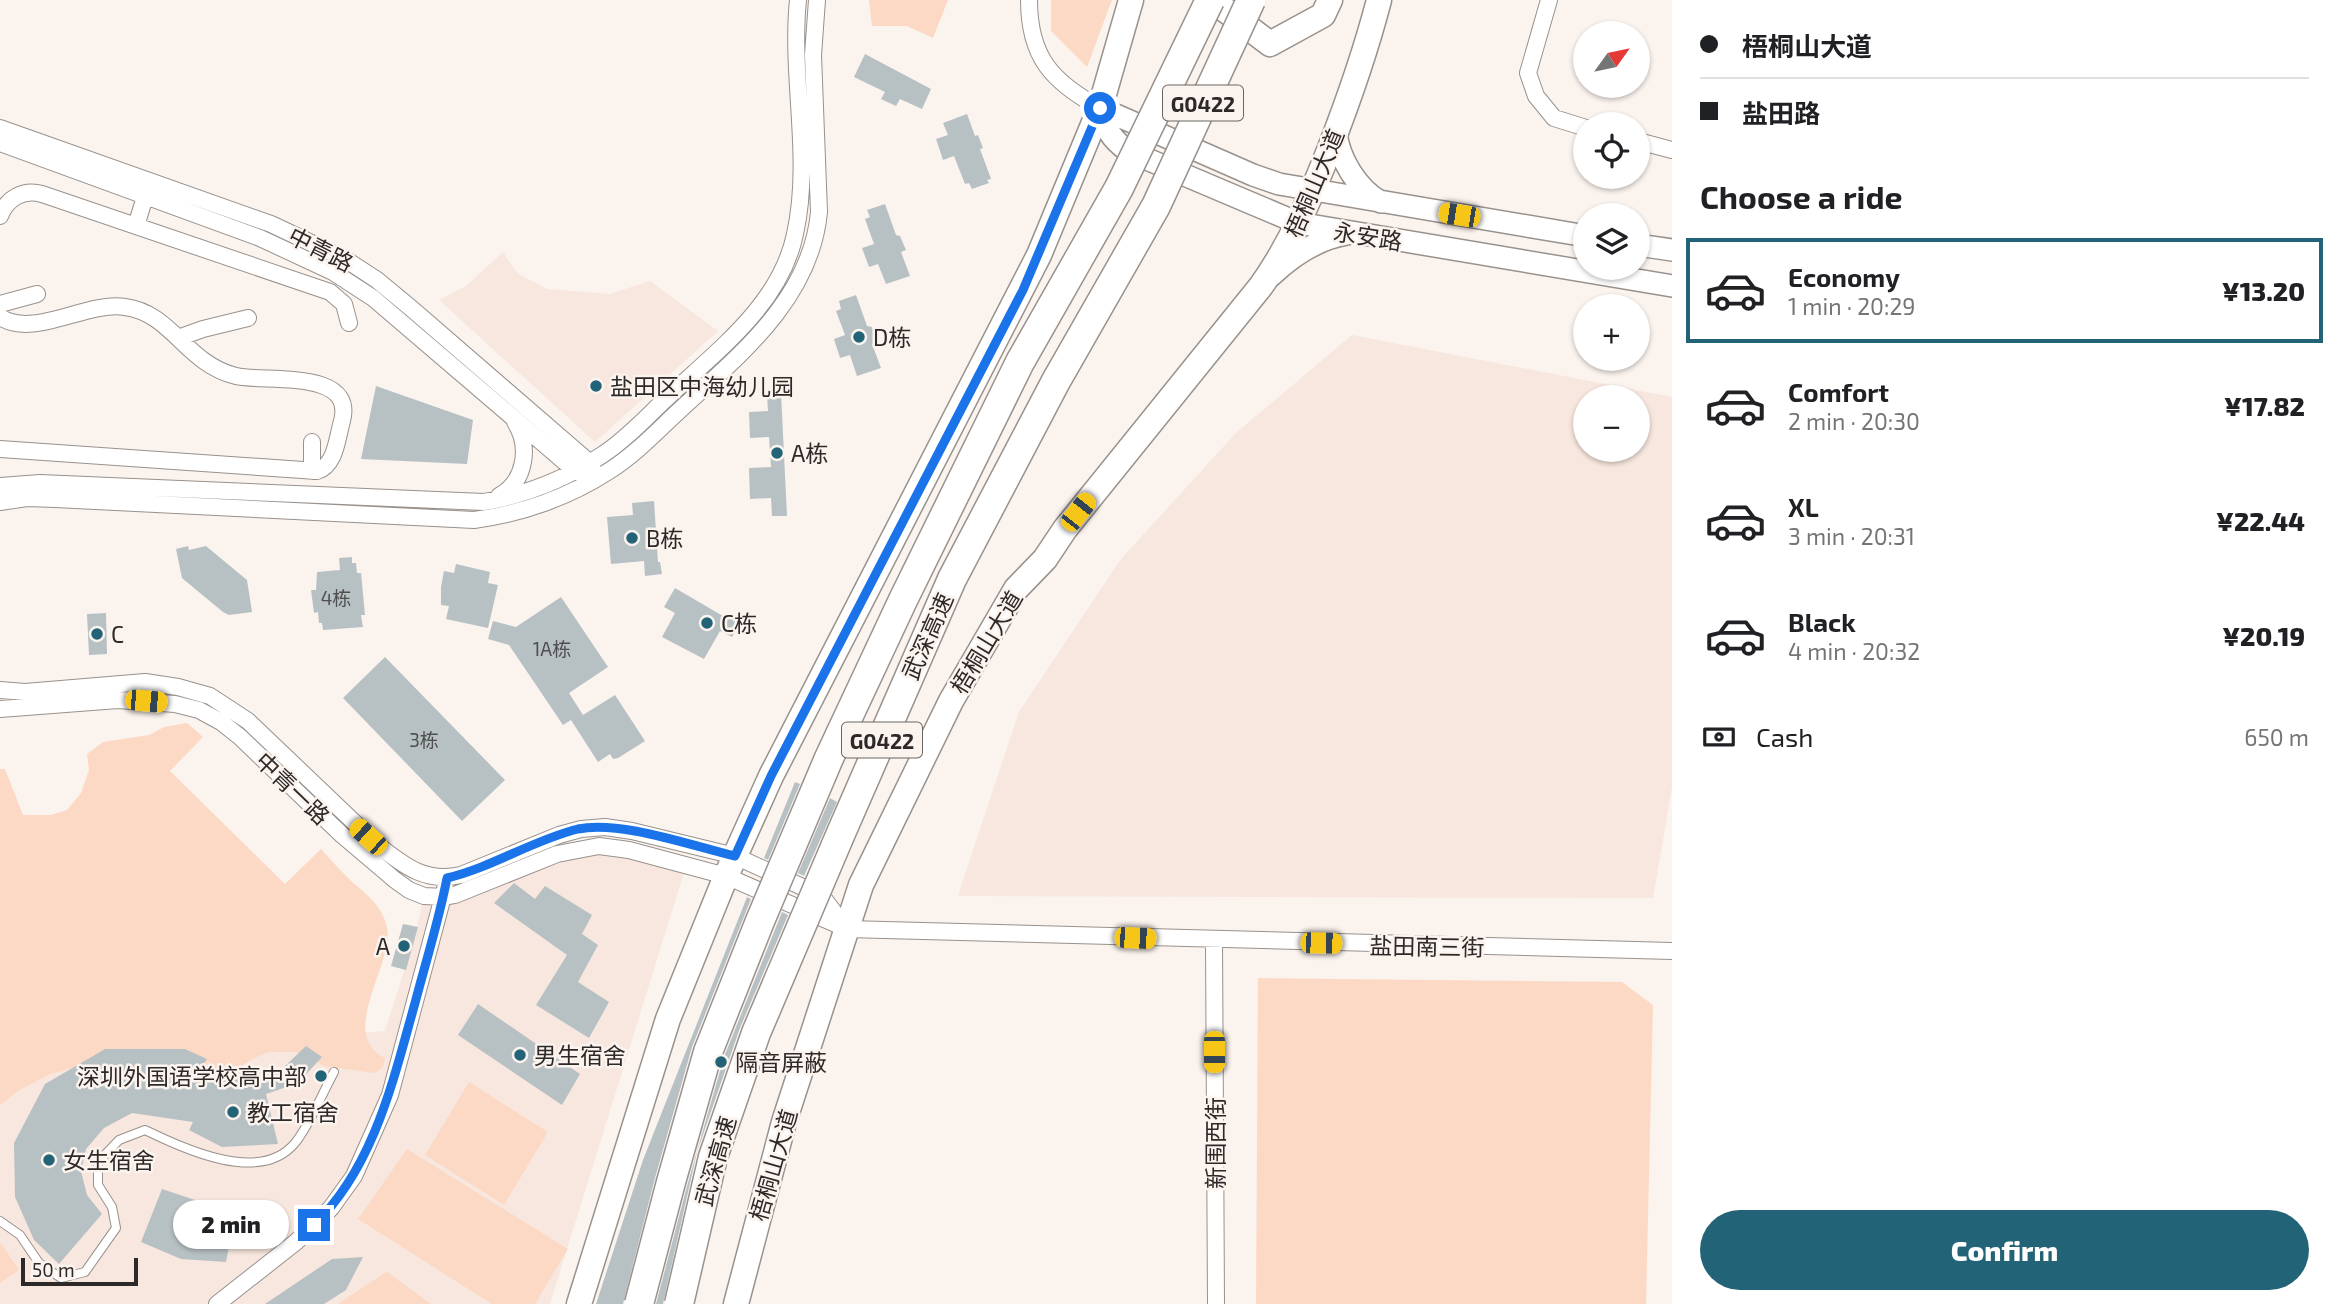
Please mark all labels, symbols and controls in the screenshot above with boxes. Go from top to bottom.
north arrow [1573,21,1650,98]
map controls [1573,21,1650,462]
text: 梧桐山大道 [1742,30,1872,61]
road number: G0422 [1163,86,1243,120]
route start [1084,92,1116,124]
text: 盐田路 [1742,97,1820,128]
button: locate [1573,112,1650,189]
street label: 梧桐山大道 [1279,125,1349,241]
text: Choose a ride [1700,177,1903,215]
car [1437,201,1482,229]
button: layers [1573,203,1650,280]
street label: 永安路 [1332,217,1404,255]
street label: 中青路 [284,221,358,277]
icon: car [1704,259,1767,322]
text: Economy [1788,261,1900,292]
text: ¥13.20 [2222,275,2305,306]
text: 1 min · 20:29 [1788,292,1916,320]
button: + [1573,294,1650,371]
place label: D栋 [873,323,911,351]
marker: D栋 [851,329,867,345]
place label: 盐田区中海幼儿园 [610,372,794,400]
icon: car [1704,374,1767,437]
text: Comfort [1788,376,1889,407]
marker: 盐田区中海幼儿园 [588,378,604,394]
button: − [1573,385,1650,462]
text: ¥17.82 [2224,390,2305,421]
text: 2 min · 20:30 [1788,407,1920,435]
place label: A栋 [791,439,828,467]
marker: A栋 [769,445,785,461]
car [1057,489,1100,535]
icon: car [1704,489,1767,552]
text: XL [1788,491,1819,522]
text: ¥22.44 [2216,505,2305,536]
text: 3 min · 20:31 [1788,522,1915,550]
place label: B栋 [646,524,683,552]
marker: B栋 [624,530,640,546]
house number: 4栋 [321,586,351,609]
street label: 梧桐山大道 [944,586,1028,698]
street label: 武深高速 [896,588,958,684]
icon: car [1704,604,1767,667]
text: Black [1788,606,1856,637]
place label: C栋 [721,609,757,637]
marker: C栋 [699,615,715,631]
place label: C [111,620,124,648]
text: ¥20.19 [2222,620,2305,651]
marker: C [89,626,105,642]
house number: 1A栋 [533,637,571,660]
text: 4 min · 20:32 [1788,637,1920,665]
car [125,689,168,713]
icon: cash [1700,718,1738,756]
text: Cash [1756,721,1813,752]
road number: G0422 [842,722,922,758]
text: 650 m [2244,723,2309,751]
house number: 3栋 [409,728,439,751]
street label: 中青一路 [250,746,336,830]
car [346,815,391,859]
car [1114,927,1157,949]
street label: 盐田南三街 [1369,931,1485,961]
place label: A [376,932,391,960]
car [1300,932,1343,954]
marker: A [396,938,412,954]
car [1204,1031,1225,1073]
place label: 男生宿舍 [534,1041,626,1069]
marker: 男生宿舍 [512,1047,528,1063]
place label: 隔音屏蔽 [735,1048,827,1076]
marker: 隔音屏蔽 [713,1054,729,1070]
place label: 深圳外国语学校高中部 [77,1062,307,1090]
marker: 深圳外国语学校高中部 [313,1068,329,1084]
street label: 新围西街 [1201,1097,1229,1189]
place label: 教工宿舍 [247,1098,339,1126]
marker: 教工宿舍 [225,1104,241,1120]
street label: 梧桐山大道 [744,1106,802,1224]
street label: 武深高速 [689,1113,741,1209]
place label: 女生宿舍 [63,1146,155,1174]
marker: 女生宿舍 [41,1152,57,1168]
callout: 2 min [174,1200,290,1250]
route end [298,1209,330,1241]
text: 2 min [201,1210,261,1238]
button: Confirm [1700,1210,2309,1290]
scale bar [21,1255,138,1287]
text: 50 m [32,1258,75,1281]

